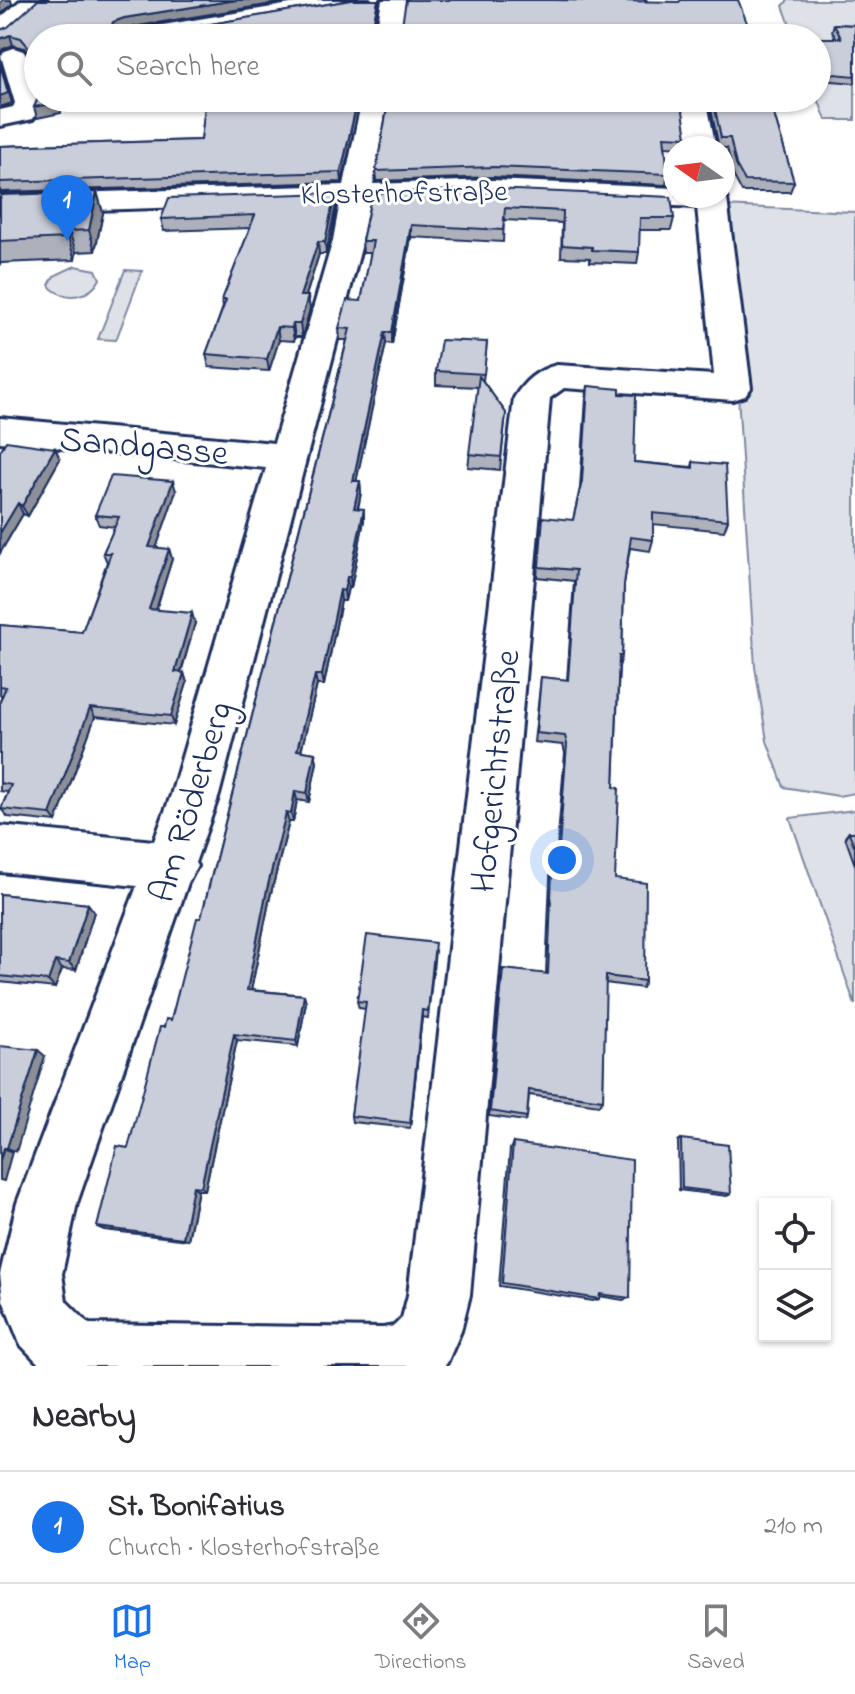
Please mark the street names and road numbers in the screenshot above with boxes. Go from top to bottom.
street label: Klosterhofstraße [300,171,508,219]
street label: Sandgasse [57,415,231,482]
street label: Hofgerichtstraße [458,646,537,896]
street label: Am Röderberg [138,695,249,909]

